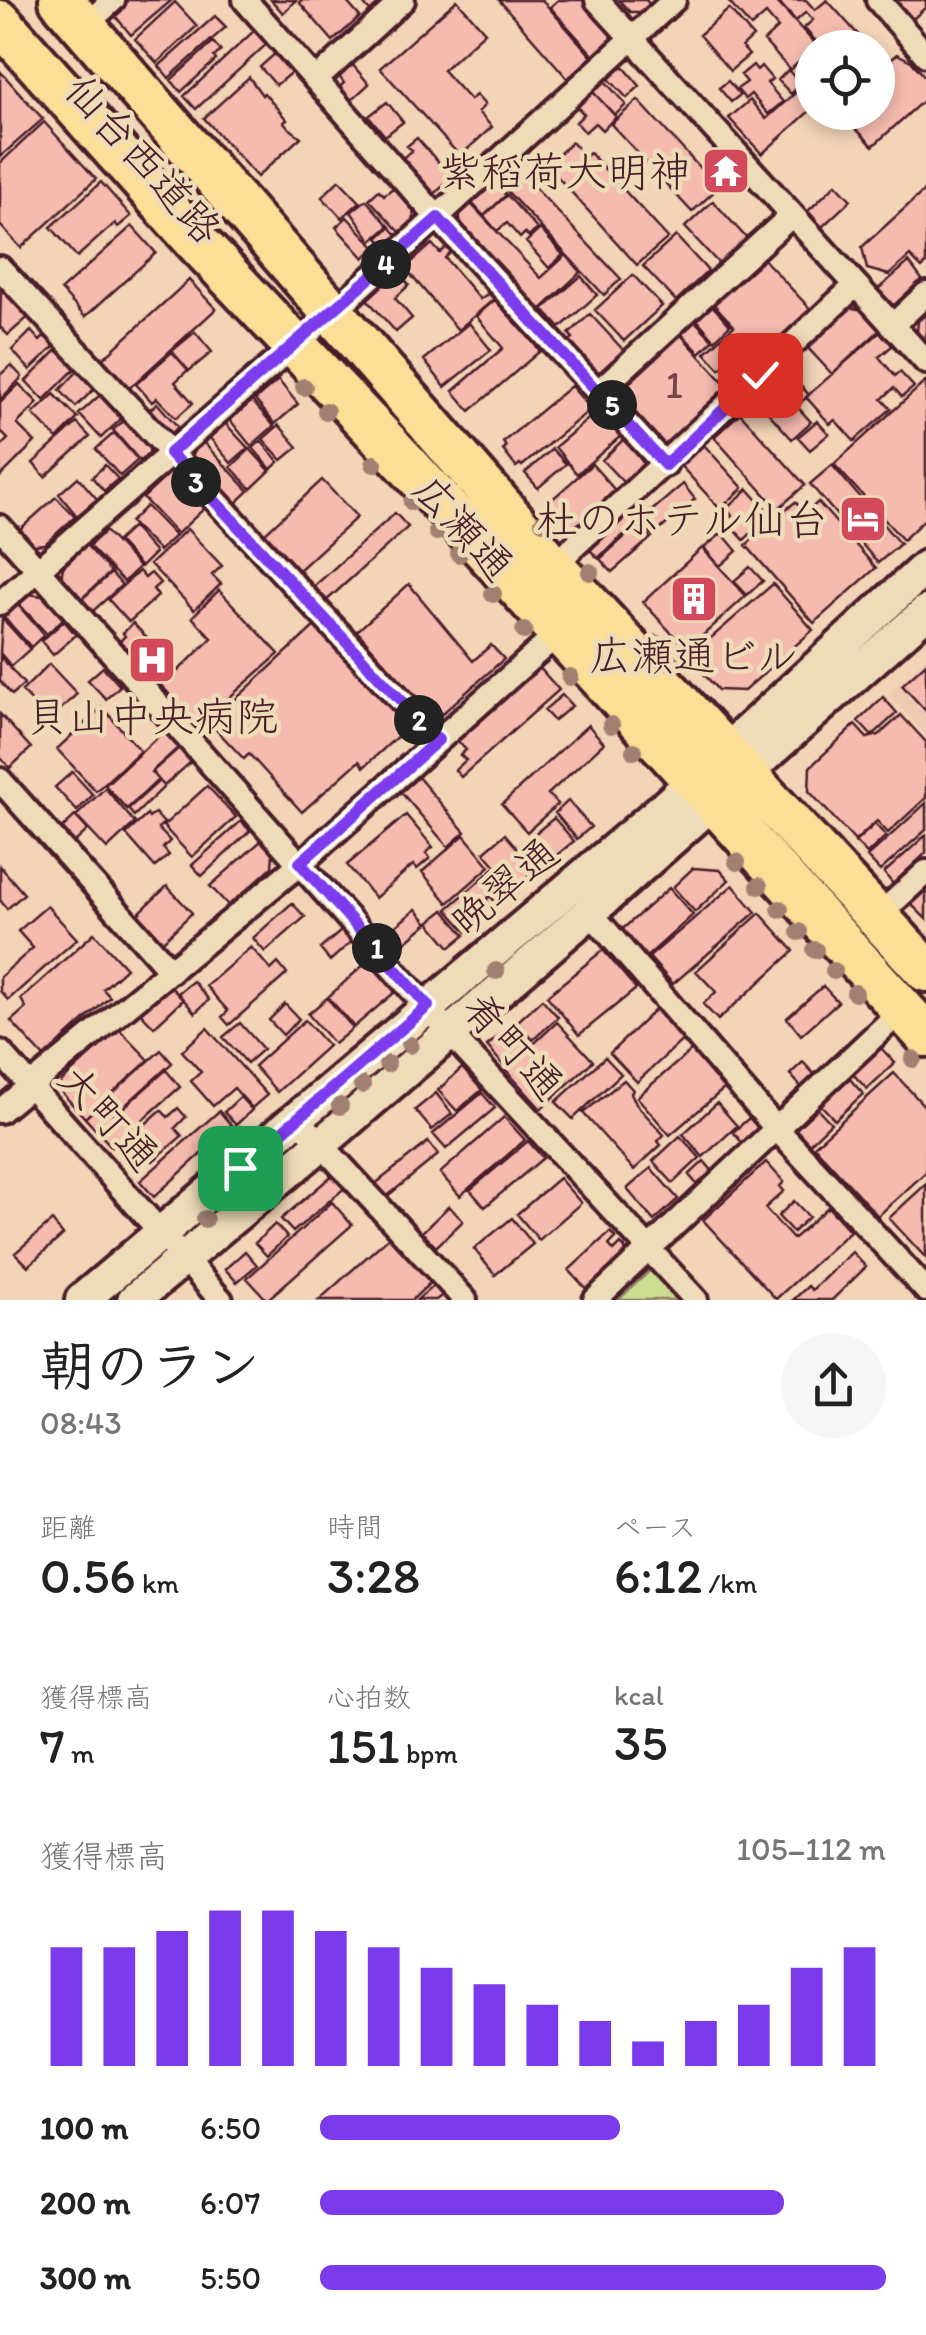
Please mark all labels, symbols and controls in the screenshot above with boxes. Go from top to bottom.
map controls [795,30,895,130]
button: locate [795,30,895,130]
street label: 仙台西道路 [54,64,233,254]
temple icon: 紫稻荷大明神 [700,145,752,197]
place label: 紫稻荷大明神 [439,146,691,197]
pin: 4 [361,239,411,289]
text: 4 [378,247,394,281]
pin [718,333,803,418]
icon: check [733,348,788,403]
house number: 1 [665,362,683,408]
pin: 5 [587,380,637,430]
text: 5 [605,388,619,422]
pin: 3 [171,457,221,507]
street label: 広瀬通 [403,463,525,591]
text: 3 [188,465,204,499]
hotel icon: 杜のホテル仙台 [837,493,889,545]
place label: 杜のホテル仙台 [536,494,828,545]
building icon: 広瀬通ビル [668,573,720,625]
place label: 広瀬通ビル [589,630,799,681]
hospital icon: 貝山中央病院 [126,634,178,686]
place label: 貝山中央病院 [26,691,278,742]
pin: 2 [394,695,444,745]
text: 2 [412,703,426,737]
street label: 晩翠通 [440,826,569,946]
pin: 1 [352,923,402,973]
text: 1 [371,931,384,965]
street label: 肴町通 [453,982,575,1110]
street label: 大町通 [48,1053,170,1181]
pin [198,1126,283,1211]
icon: arrive [213,1141,268,1196]
text: 朝のラン [40,1333,260,1399]
button: share [781,1333,886,1438]
text: 08:43 [40,1404,122,1442]
text: 距離 [40,1510,96,1544]
text: 時間 [327,1510,383,1544]
text: ペース [614,1510,696,1544]
text: 0.56 [40,1545,136,1606]
text: 3:28 [327,1545,420,1606]
text: 6:12 [614,1545,702,1606]
text: km [136,1566,179,1600]
text: /km [702,1566,757,1600]
text: kcal [614,1678,664,1712]
text: 獲得標高 [40,1680,152,1714]
text: 心拍数 [327,1680,411,1714]
text: 35 [614,1712,668,1773]
text: 7 [40,1715,65,1776]
text: 151 [327,1715,400,1776]
text: m [65,1736,95,1770]
text: bpm [400,1736,458,1770]
text: 105–112 m [736,1830,886,1868]
text: 獲得標高 [40,1837,168,1875]
text: 100 m [40,2109,128,2147]
text: 6:50 [200,2109,261,2147]
text: 200 m [40,2184,130,2222]
text: 6:07 [200,2184,260,2222]
text: 300 m [40,2259,131,2297]
text: 5:50 [200,2259,261,2297]

